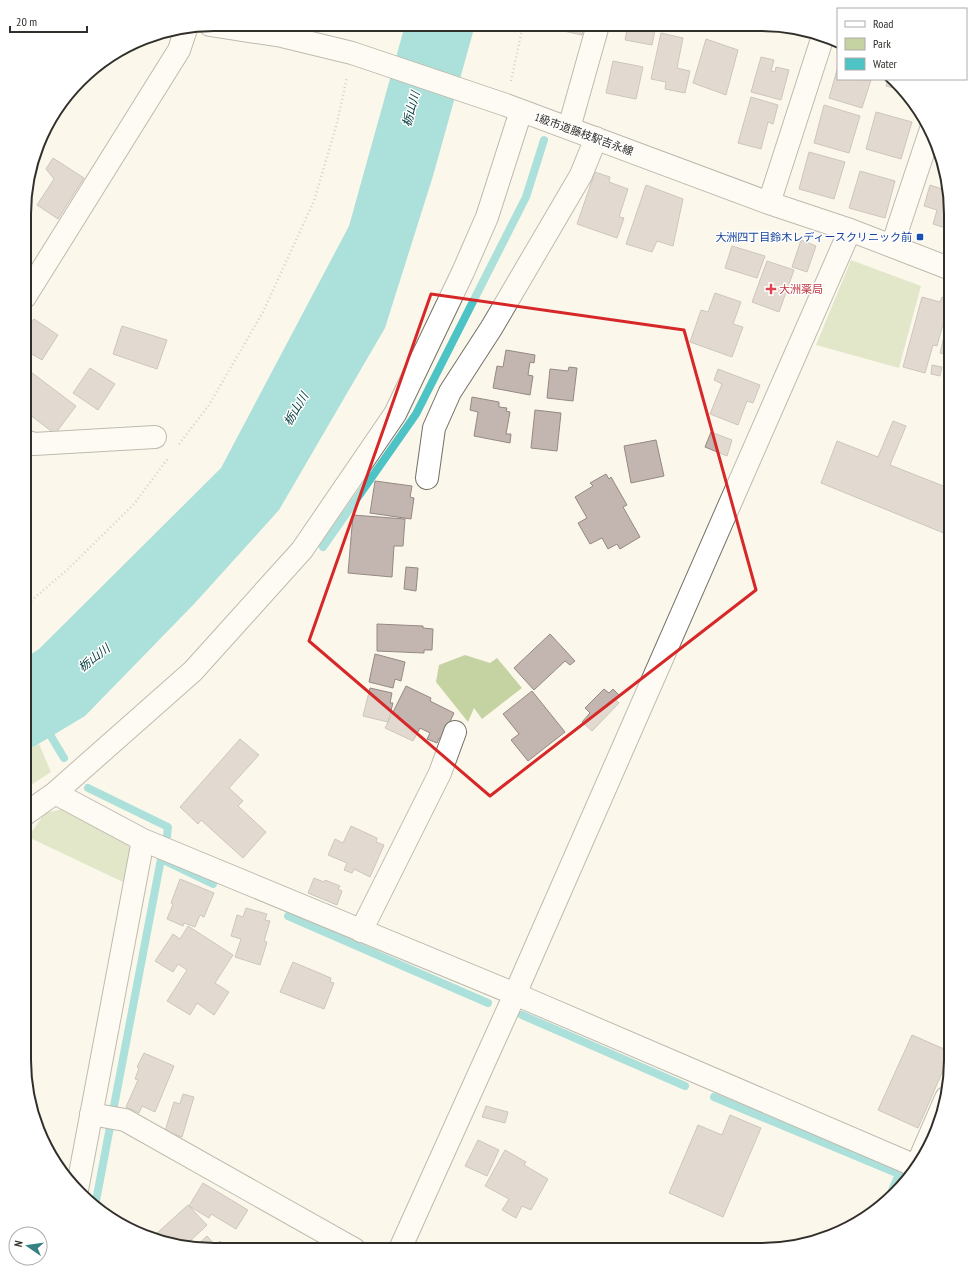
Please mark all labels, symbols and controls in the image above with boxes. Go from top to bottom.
scale bar [10,8,87,34]
legend [837,8,967,80]
text: 20 m [16,14,37,29]
text: Road [873,16,893,31]
text: Park [873,36,891,51]
text: Water [873,56,898,71]
water label: 栃山川 [399,88,423,128]
street label: 1級市道藤枝駅吉永線 [533,110,635,158]
place label: 大洲四丁目鈴木レディースクリニック前 [715,230,912,244]
marker: 大洲四丁目鈴木レディースクリニック前 [915,232,925,242]
place label: 大洲薬局 [779,282,823,296]
marker: 大洲薬局 [766,284,776,294]
water label: 栃山川 [280,388,312,428]
water label: 栃山川 [75,639,114,675]
north arrow [8,1226,48,1266]
text: N [11,1239,26,1248]

